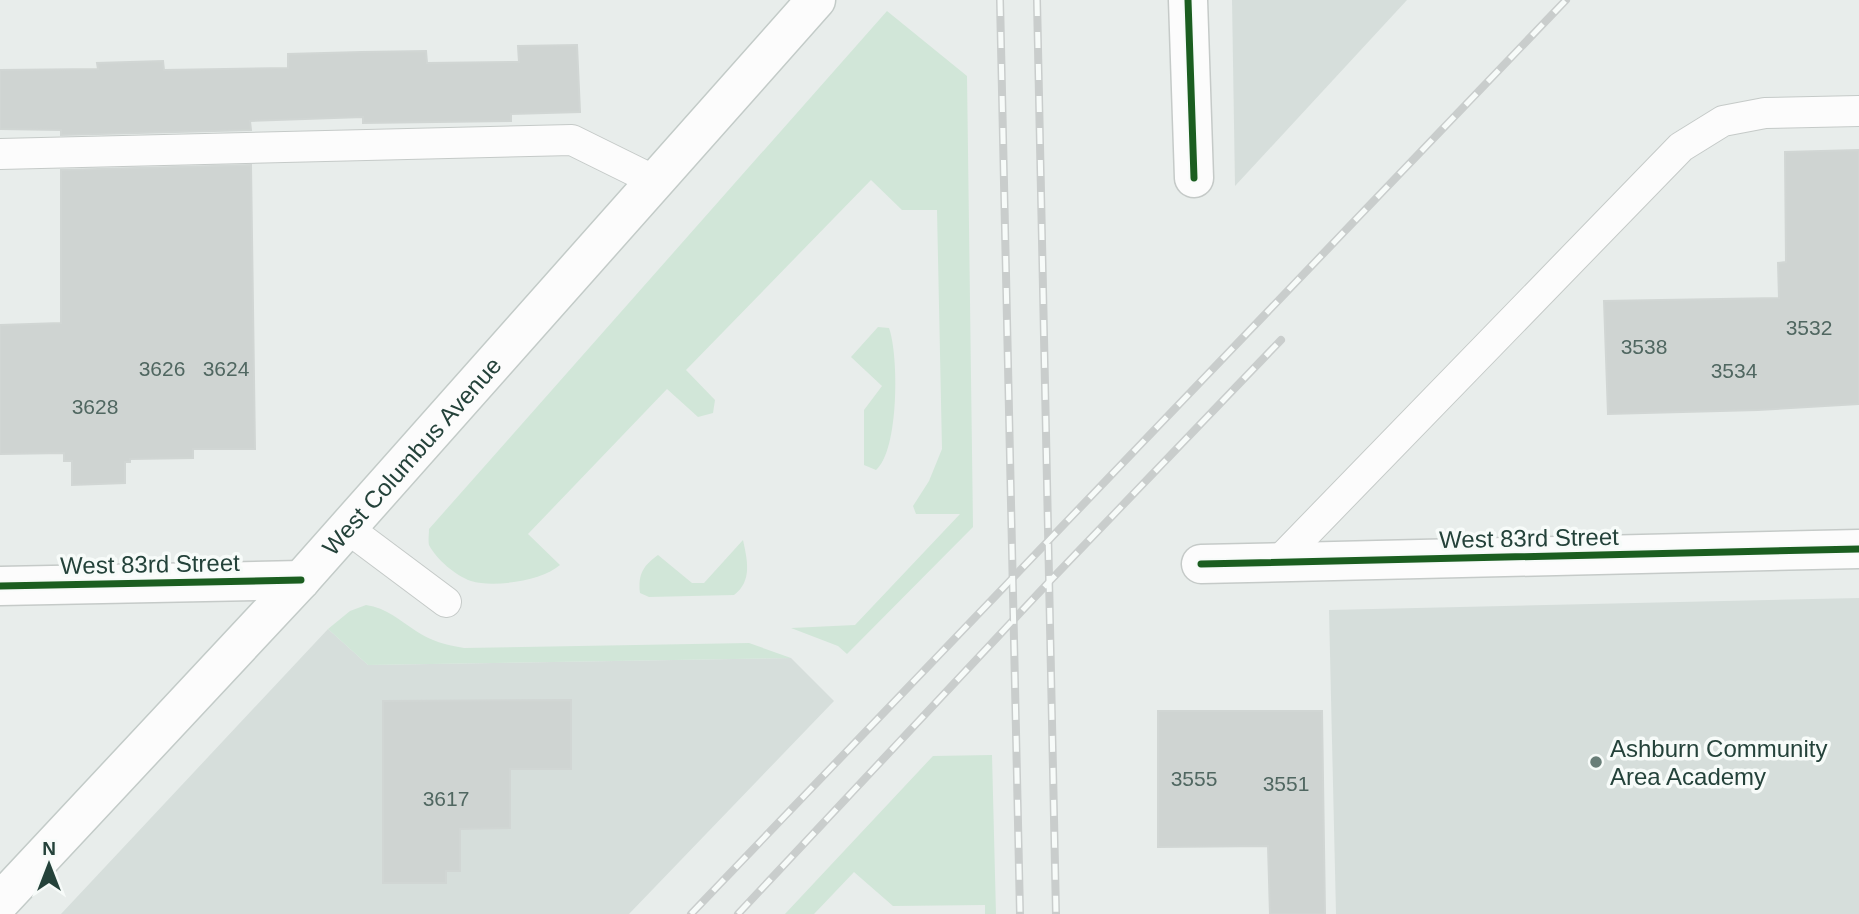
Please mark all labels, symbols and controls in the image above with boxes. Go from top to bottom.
house number: 3532 [1786,316,1832,339]
house number: 3538 [1621,335,1667,358]
street label: West Columbus Avenue [316,351,506,560]
house number: 3626 [139,357,185,380]
house number: 3624 [203,357,250,380]
house number: 3534 [1711,359,1758,382]
house number: 3628 [72,395,118,418]
street label: West 83rd Street [1439,523,1619,553]
street label: West 83rd Street [60,549,240,579]
place label: Ashburn Community Area Academy [1610,735,1827,790]
marker: Ashburn Community Area Academy [1588,754,1604,770]
house number: 3555 [1171,767,1217,790]
house number: 3551 [1263,772,1309,795]
house number: 3617 [423,787,469,810]
north arrow [14,830,84,900]
text: N [42,838,56,859]

